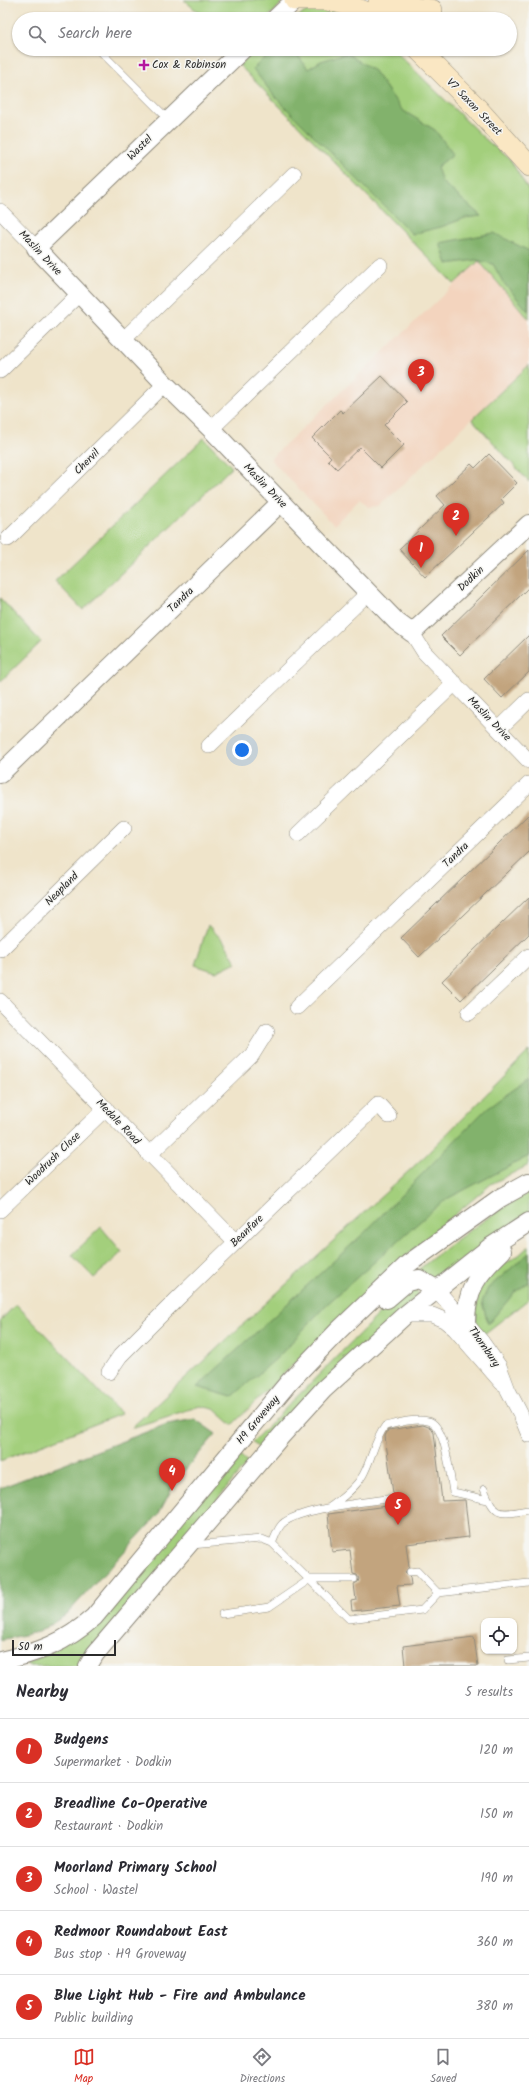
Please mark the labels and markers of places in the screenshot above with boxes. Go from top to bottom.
place label: Cox & Robinson [152,56,226,74]
marker: Cox & Robinson [139,60,149,70]
pin: 3 [408,359,434,392]
pin: 2 [443,503,469,536]
pin: 1 [408,535,434,568]
pin: 4 [159,1458,185,1491]
pin: 5 [385,1492,411,1525]

